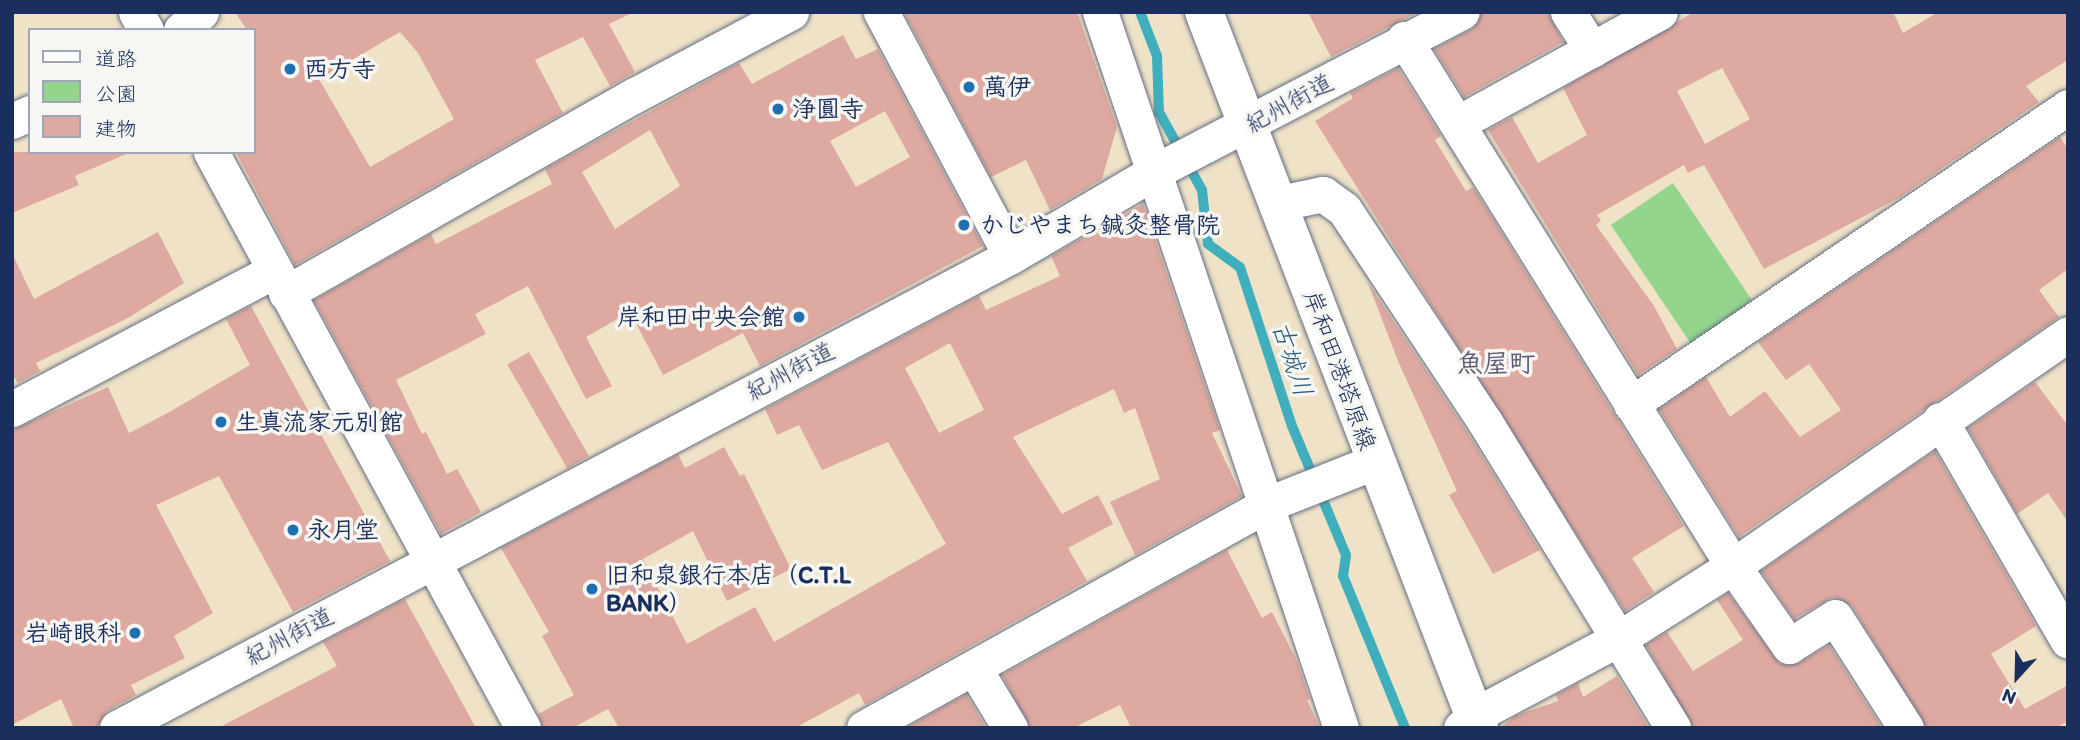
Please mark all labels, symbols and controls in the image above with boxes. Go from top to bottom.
legend [28,28,256,154]
text: 道路 [95,46,137,71]
place label: 西方寺 [304,55,376,83]
marker: 西方寺 [282,61,298,77]
street label: 紀州街道 [1240,67,1338,139]
place label: 萬伊 [983,73,1031,101]
marker: 萬伊 [961,79,977,95]
text: 公園 [95,81,137,106]
place label: 浄圓寺 [792,95,864,123]
marker: 浄圓寺 [770,101,786,117]
text: 建物 [95,116,137,141]
place label: かじやまち鍼灸整骨院 [980,211,1220,239]
marker: かじやまち鍼灸整骨院 [954,215,974,235]
street label: 岸和田港塔原線 [1298,286,1382,454]
place label: 岸和田中央会館 [617,303,785,331]
marker: 岸和田中央会館 [791,309,807,325]
water label: 古城川 [1265,317,1319,401]
street label: 紀州街道 [741,336,839,406]
district label: 魚屋町 [1457,348,1535,380]
place label: 生真流家元別館 [235,408,403,436]
marker: 生真流家元別館 [213,414,229,430]
place label: 永月堂 [307,516,379,544]
marker: 永月堂 [285,522,301,538]
place label: 旧和泉銀行本店（C.T.L BANK） [606,561,851,617]
marker: 旧和泉銀行本店（C.T.L BANK） [584,581,600,597]
street label: 紀州街道 [240,601,338,671]
place label: 岩崎眼科 [25,619,121,647]
marker: 岩崎眼科 [127,625,143,641]
north arrow [1982,642,2052,712]
text: N [1999,684,2019,710]

